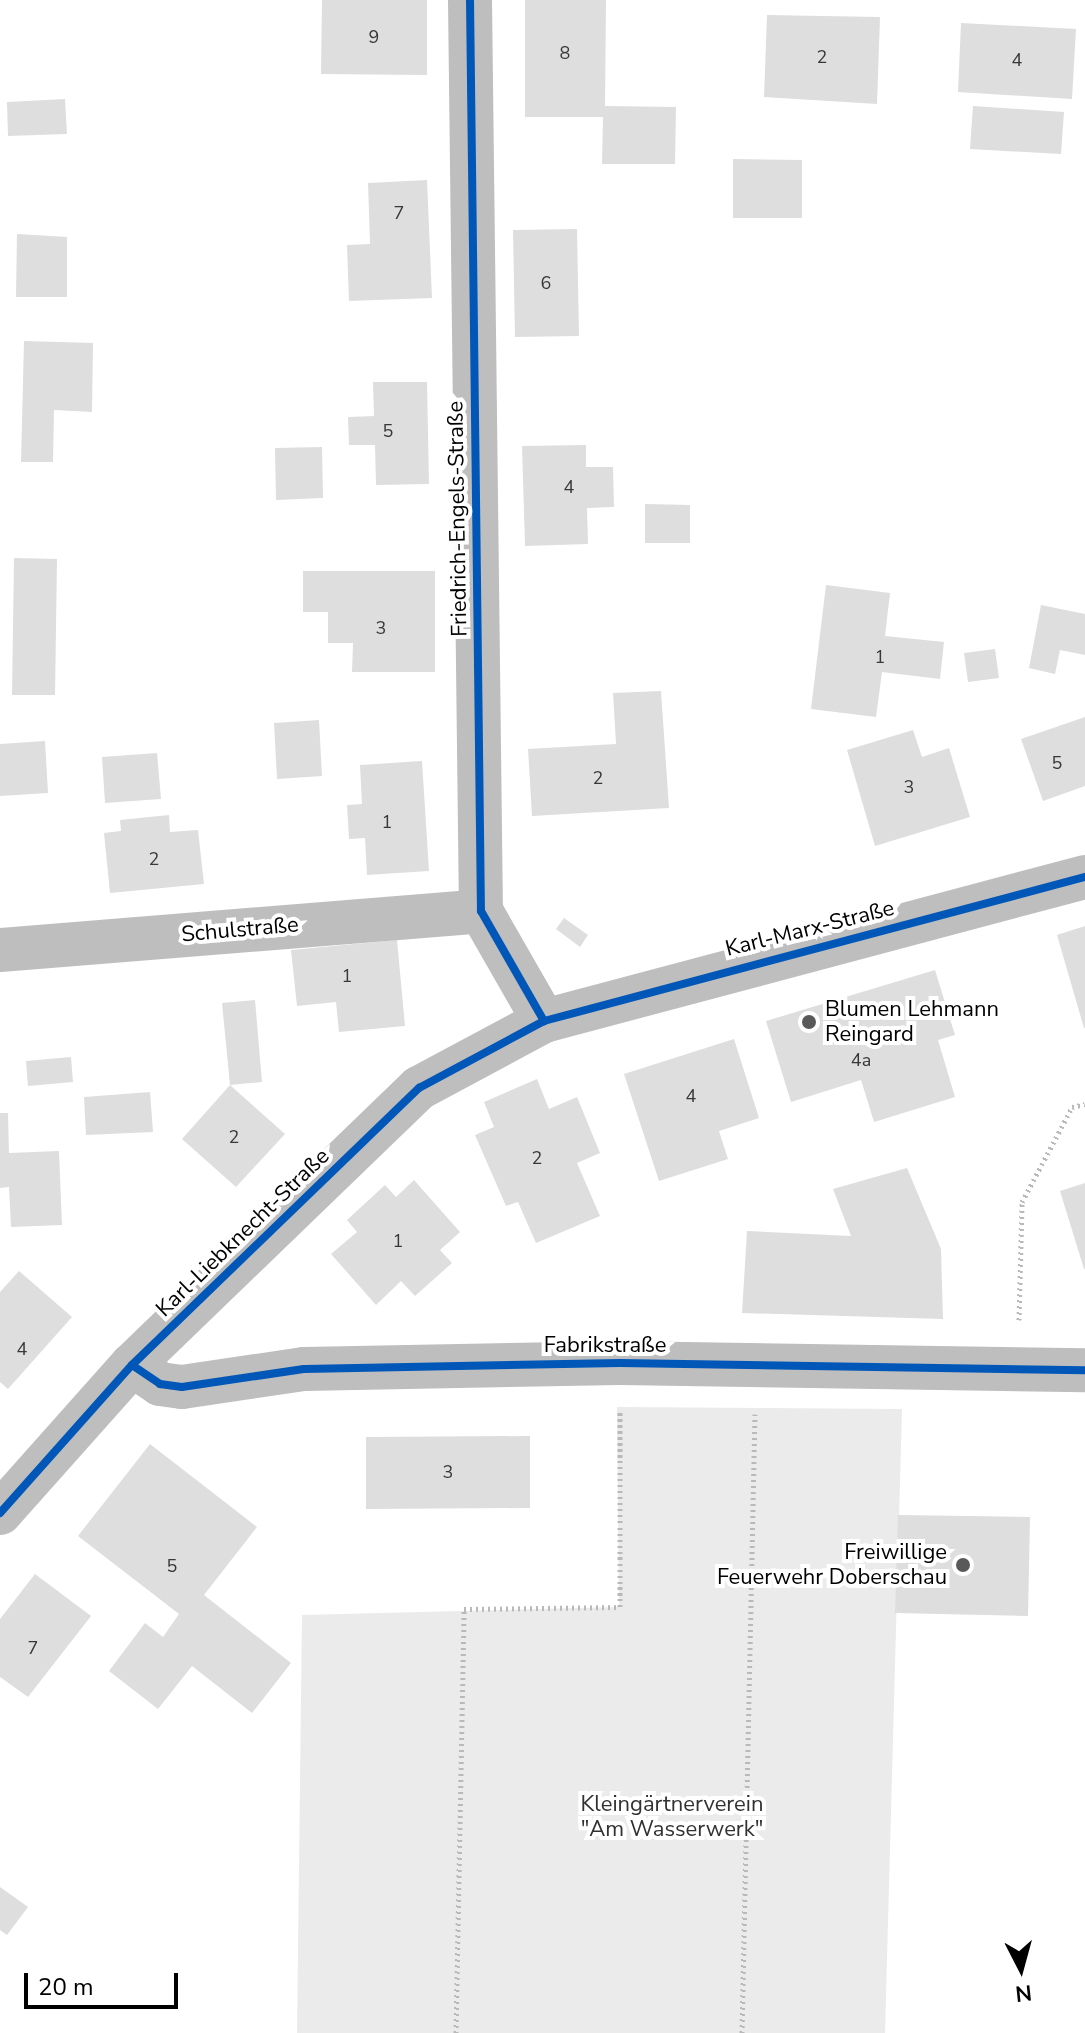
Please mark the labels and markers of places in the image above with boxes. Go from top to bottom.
place label: Blumen Lehmann Reingard [825,996,999,1048]
marker: Blumen Lehmann Reingard [800,1013,818,1031]
place label: Freiwillige Feuerwehr Doberschau [717,1539,947,1590]
marker: Freiwillige Feuerwehr Doberschau [954,1556,972,1574]

